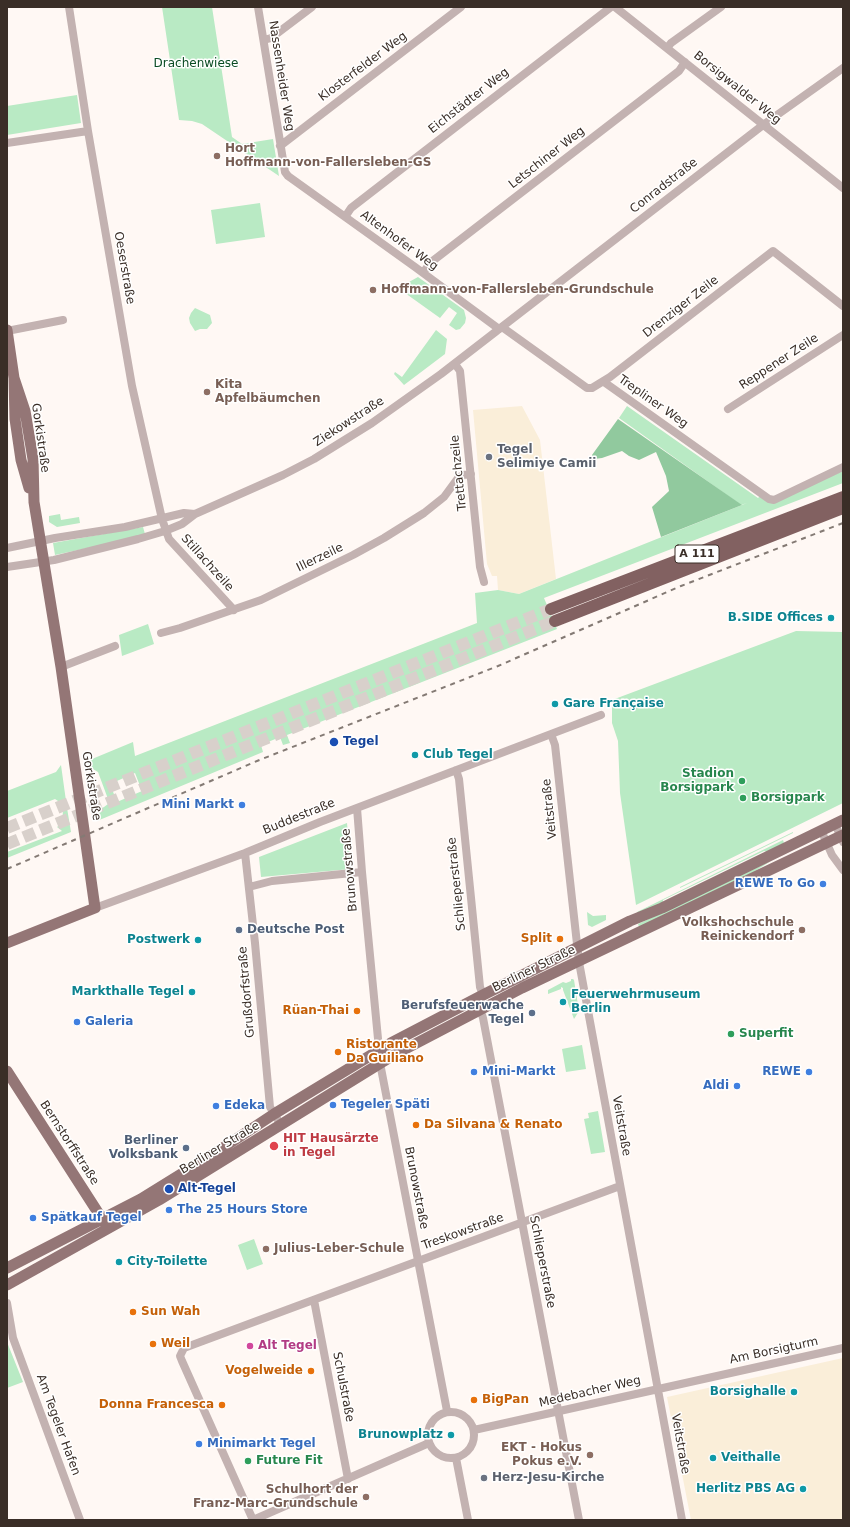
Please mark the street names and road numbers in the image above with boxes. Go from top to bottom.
street label: Nassenheider Weg [265,20,297,132]
street label: Klosterfelder Weg [316,29,410,105]
street label: Borsigwalder Weg [690,48,784,128]
street label: Eichstädter Weg [426,65,512,137]
street label: Letschiner Weg [506,124,588,192]
street label: Conradstraße [627,155,701,217]
street label: Altenhofer Weg [357,208,441,274]
street label: Oeserstraße [111,231,137,305]
street label: Drenziger Zeile [640,273,722,341]
street label: Reppener Zeile [737,331,821,393]
street label: Trepliner Weg [615,373,691,431]
street label: Ziekowstraße [311,394,387,450]
street label: Gorkistraße [28,402,52,474]
street label: Trettachzeile [448,434,470,512]
street label: Stillachzeile [178,532,236,594]
street label: Illerzeile [294,541,346,575]
road number: A 111 [675,545,719,563]
street label: Gorkistraße [78,750,104,822]
street label: Veitstraße [540,778,560,840]
street label: Buddestraße [261,796,337,838]
street label: Brunowstraße [339,828,361,912]
street label: Schlieperstraße [445,837,469,931]
street label: Berliner Straße [490,943,578,995]
street label: Grußdorfstraße [236,946,258,1038]
street label: Veitstraße [609,1095,633,1157]
street label: Bernstorffstraße [36,1098,102,1188]
street label: Berliner Straße [178,1119,262,1177]
street label: Brunowstraße [401,1146,431,1230]
street label: Treskowstraße [420,1211,506,1253]
street label: Schlieperstraße [526,1214,558,1310]
street label: Am Borsigturm [728,1335,820,1367]
street label: Schulstraße [329,1351,357,1423]
street label: Am Tegeler Hafen [33,1373,83,1477]
street label: Medebacher Weg [538,1373,642,1411]
street label: Veitstraße [668,1413,692,1475]

